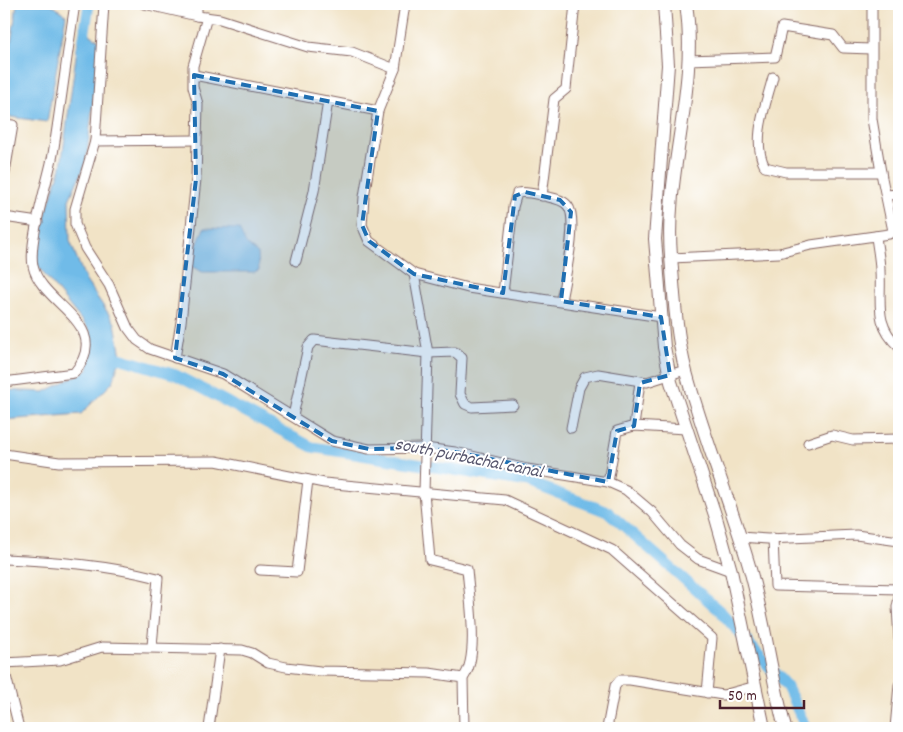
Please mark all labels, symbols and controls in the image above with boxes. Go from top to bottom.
water label: south purbachal canal [392,433,546,486]
scale bar [720,677,804,709]
text: 50 m [728,686,757,708]

